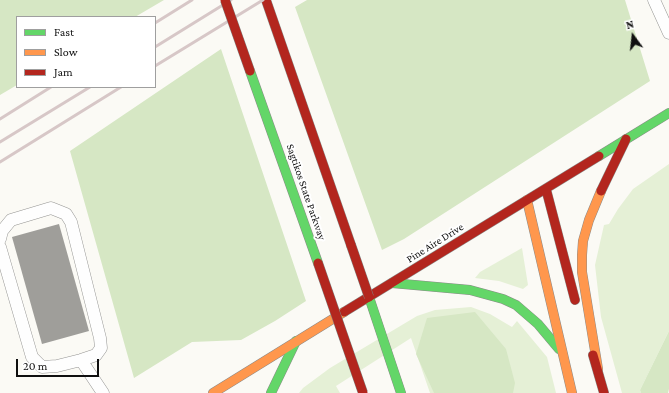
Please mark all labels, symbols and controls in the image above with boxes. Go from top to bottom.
legend [16,16,156,88]
north arrow [613,16,653,56]
text: N [625,18,635,31]
text: Fast [54,25,74,39]
text: Slow [54,45,78,59]
text: Jam [54,65,73,79]
street label: Sagtikos State Parkway [283,142,329,242]
street label: Pine Aire Drive [404,220,466,266]
scale bar [18,351,101,377]
text: 20 m [23,359,47,373]

